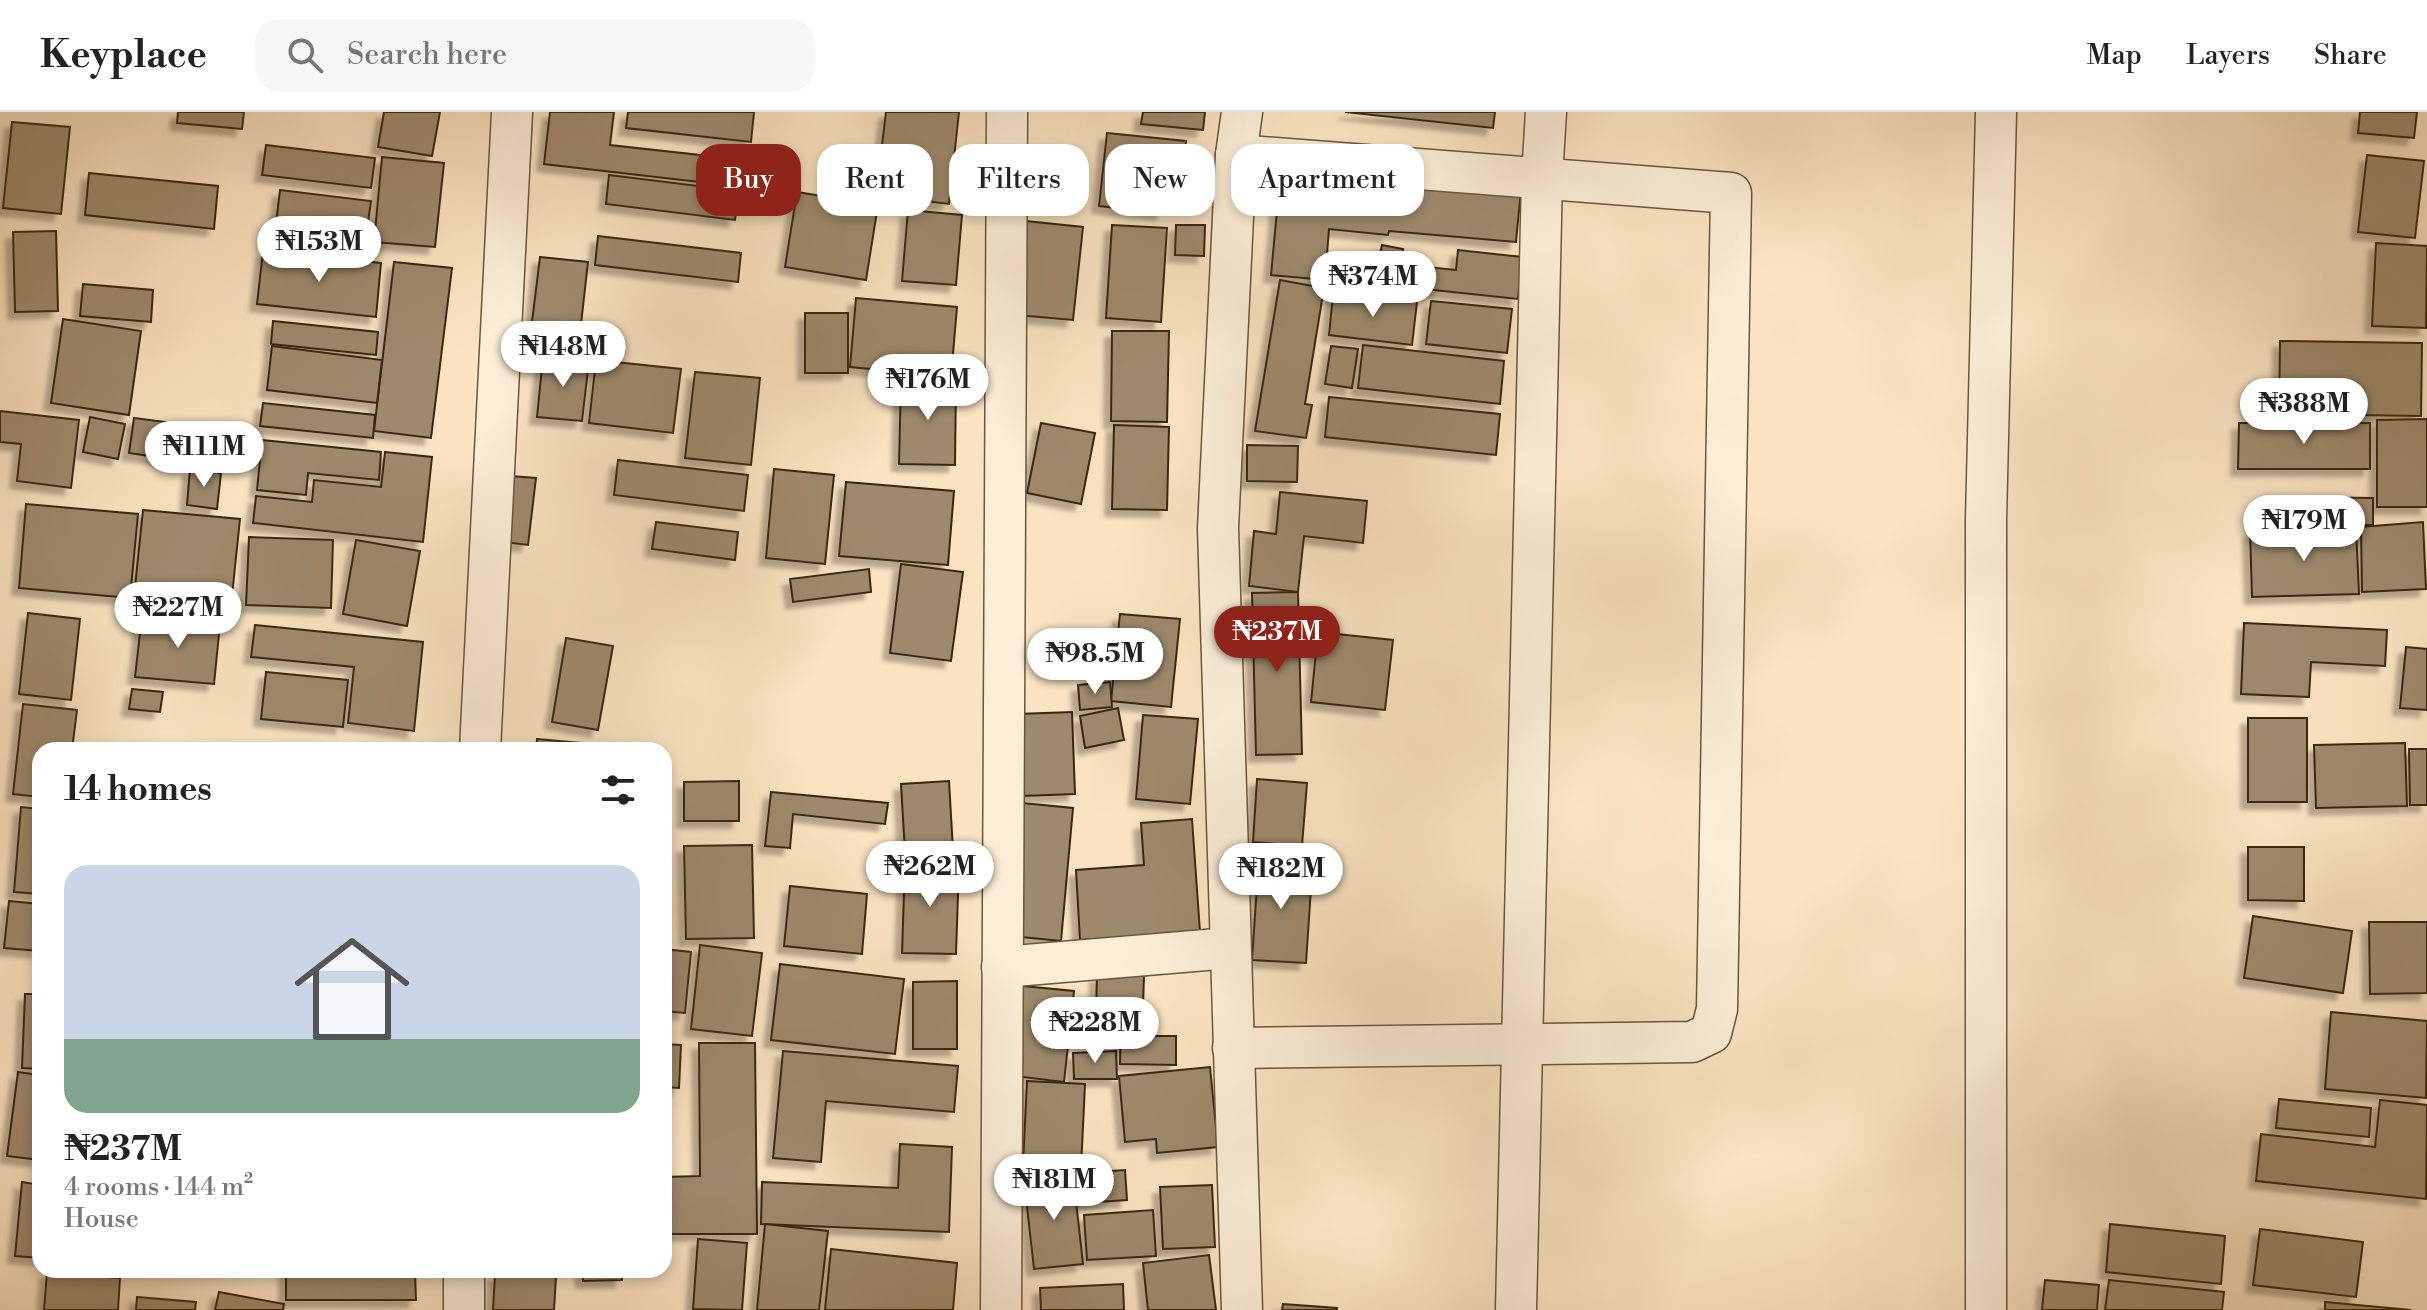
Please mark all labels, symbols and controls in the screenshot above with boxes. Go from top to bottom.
search box [255,19,815,91]
text: Keyplace [40,32,207,79]
icon: search [283,33,327,77]
text: Search here [347,36,507,74]
text: Map [2087,38,2142,73]
text: Layers [2186,38,2270,73]
text: Share [2314,38,2387,73]
chip: Buy [696,144,801,216]
chip: Rent [817,144,933,216]
chip: Filters [949,144,1089,216]
chip: New [1105,144,1215,216]
chip: Apartment [1231,144,1424,216]
pin: ₦153M [263,216,375,284]
text: ₦153M [275,226,363,258]
pin: ₦374M [1317,251,1429,319]
text: ₦374M [1328,261,1418,293]
pin: ₦148M [507,321,619,389]
text: ₦148M [519,331,607,363]
pin: ₦176M [872,354,984,422]
text: ₦176M [885,364,971,396]
pin: ₦388M [2248,378,2360,446]
text: ₦388M [2258,388,2350,420]
pin: ₦111M [148,421,260,489]
text: ₦111M [163,431,245,463]
pin: ₦179M [2248,495,2360,563]
text: ₦179M [2261,505,2347,537]
pin: ₦227M [122,582,234,650]
text: ₦227M [132,592,224,624]
pin: ₦237M [1221,606,1333,674]
text: ₦237M [1232,616,1322,648]
pin: ₦98.5M [1030,628,1160,696]
text: ₦98.5M [1045,638,1145,670]
icon: filters [596,768,640,812]
text: 14 homes [64,769,212,811]
pin: ₦262M [874,841,986,909]
pin: ₦182M [1225,843,1337,911]
text: ₦262M [884,851,976,883]
text: ₦182M [1237,853,1325,885]
icon: home [280,917,424,1061]
pin: ₦228M [1039,997,1151,1065]
text: ₦228M [1049,1007,1141,1039]
text: ₦237M [64,1129,182,1171]
pin: ₦181M [998,1154,1110,1222]
text: ₦181M [1012,1164,1096,1196]
text: 4 rooms · 144 m² [64,1171,253,1203]
text: House [64,1203,139,1235]

